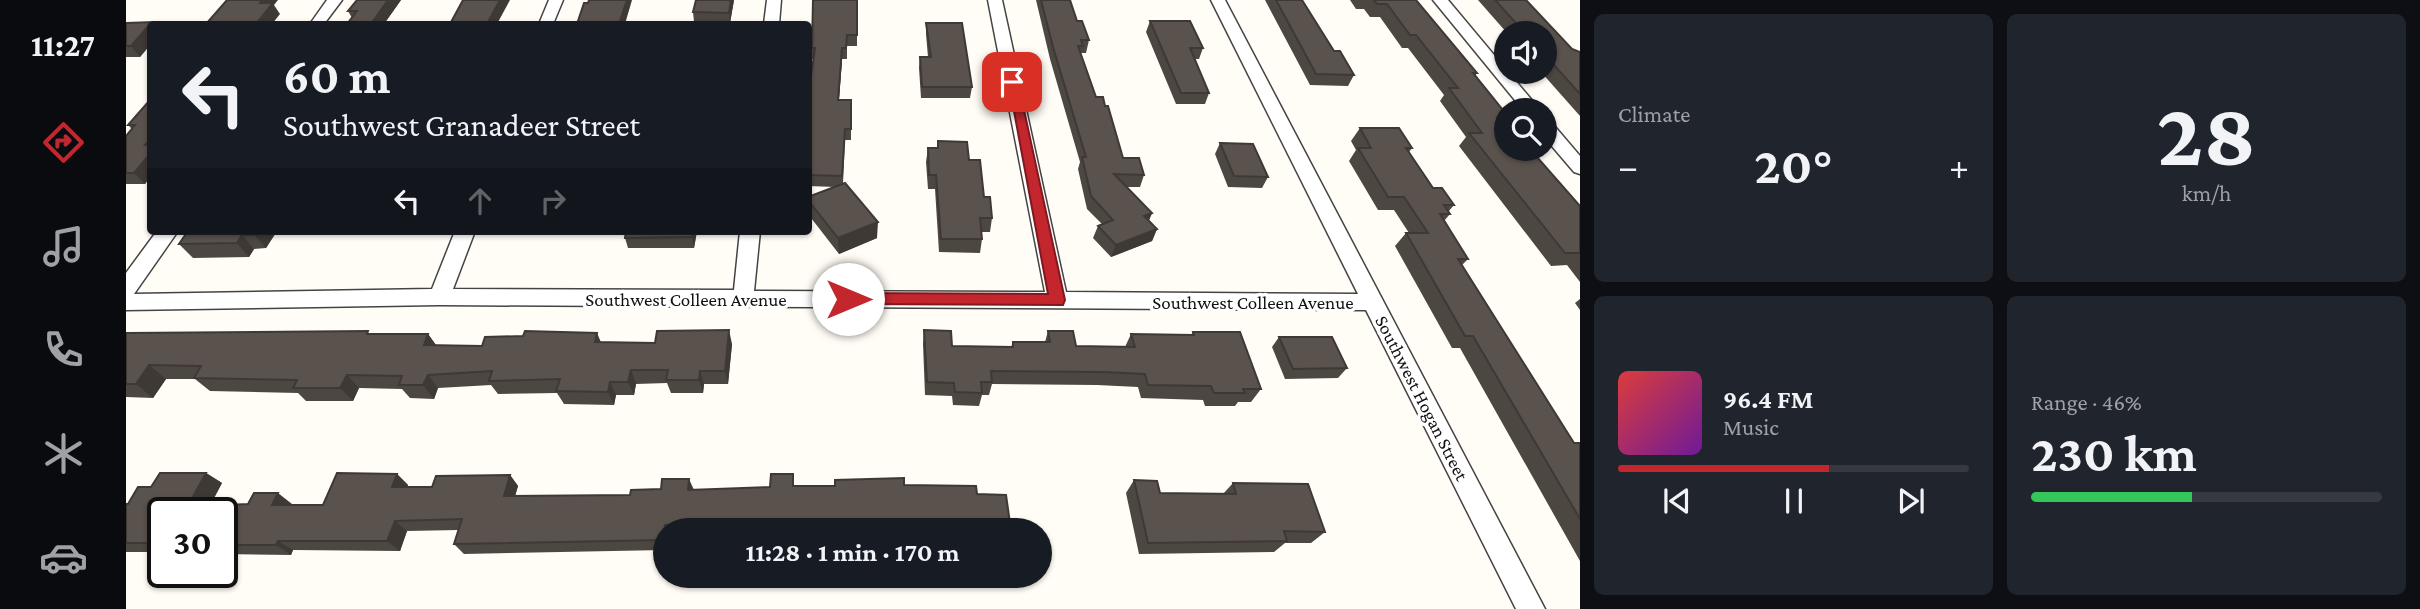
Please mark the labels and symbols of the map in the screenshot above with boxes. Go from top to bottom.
pin [982,52,1042,112]
position arrow [811,262,885,336]
street label: Southwest Colleen Avenue [585,289,787,310]
street label: Southwest Colleen Avenue [1152,292,1354,313]
street label: Southwest Hogan Street [1371,312,1473,485]
speed limit sign: 30 [147,497,238,588]

